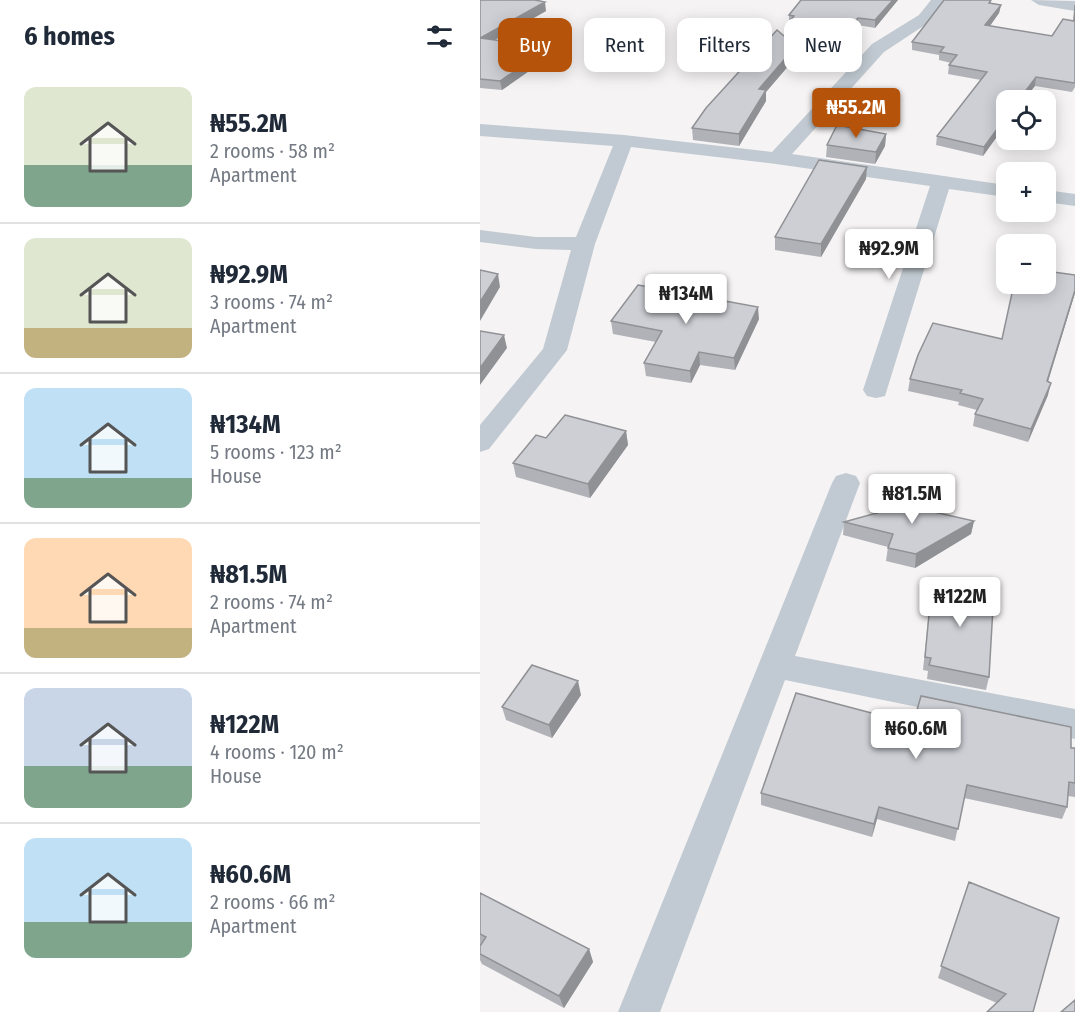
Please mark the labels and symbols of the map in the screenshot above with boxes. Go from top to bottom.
pin: ₦55.2M [807,88,905,139]
pin: ₦92.9M [840,229,938,280]
pin: ₦134M [644,274,728,325]
pin: ₦81.5M [863,474,961,525]
pin: ₦122M [918,577,1002,628]
pin: ₦60.6M [867,709,965,760]

